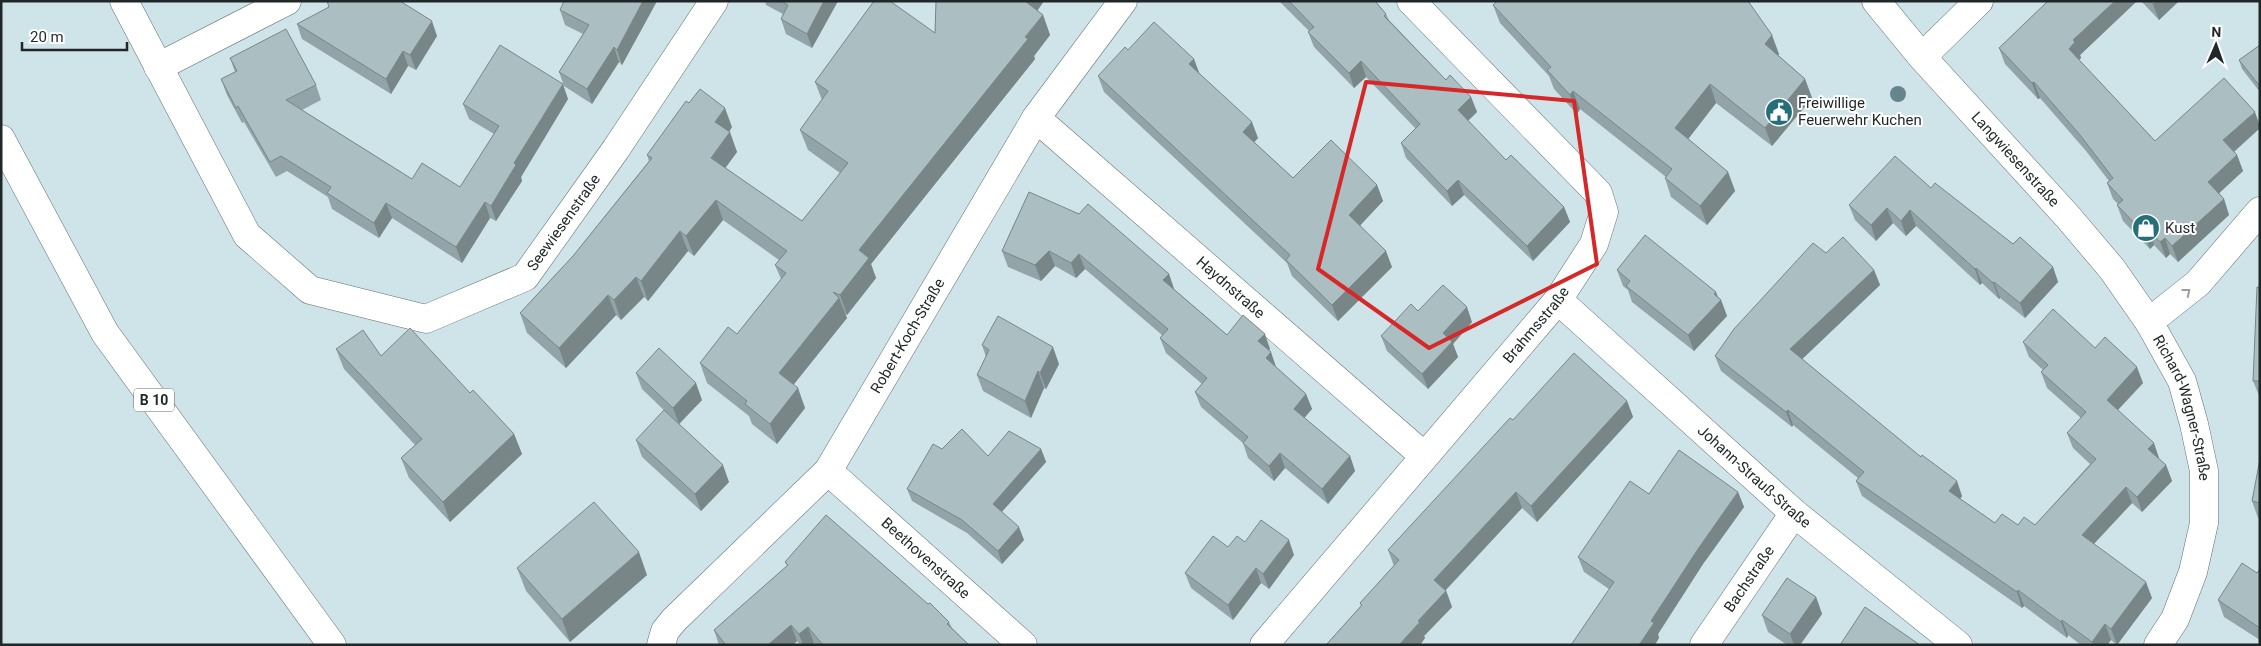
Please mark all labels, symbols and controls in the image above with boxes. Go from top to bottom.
scale bar [22,20,128,52]
north arrow [2191,20,2241,70]
text: N [2211,24,2222,40]
text: 20 m [30,28,64,46]
place label: Freiwillige Feuerwehr Kuchen [1798,94,1922,129]
public building icon: Freiwillige Feuerwehr Kuchen [1764,97,1794,127]
street label: Langwiesenstraße [1967,108,2063,211]
street label: Seewiesenstraße [523,171,604,274]
shop icon: Kust [2131,213,2161,243]
place label: Kust [2165,219,2195,237]
street label: Haydnstraße [1193,253,1269,322]
street label: Robert-Koch-Straße [867,275,949,397]
street label: Brahmsstraße [1499,284,1573,367]
one-way arrow [2181,289,2191,298]
street label: Richard-Wagner-Straße [2149,332,2213,481]
road number: B 10 [134,388,174,412]
street label: Johann-Strauß-Straße [1694,421,1814,532]
street label: Beethovenstraße [878,514,974,603]
street label: Bachstraße [1720,542,1778,615]

